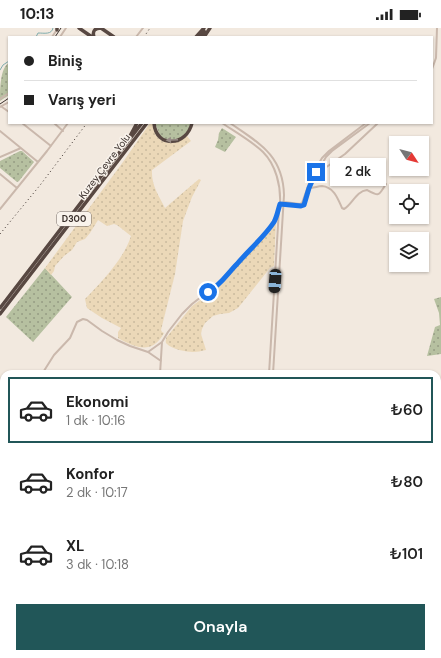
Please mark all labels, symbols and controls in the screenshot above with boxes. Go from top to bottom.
text: 10:13 [20,4,54,24]
text: Biniş [48,51,83,71]
text: Varış yeri [48,90,116,110]
street label: Kuzey Çevre Yolu [76,131,133,201]
north arrow [389,136,429,176]
map controls [389,136,429,272]
one-way arrow [166,137,178,144]
callout: 2 dk [330,158,386,186]
route end [307,163,325,181]
text: 2 dk [345,163,371,180]
button: locate [389,184,429,224]
road number: D300 [57,212,91,226]
button: layers [389,232,429,272]
car [268,269,282,293]
route start [199,283,217,301]
icon: car [18,392,54,428]
text: Ekonomi [66,392,128,412]
text: ₺60 [391,400,423,420]
text: 1 dk · 10:16 [66,412,126,429]
icon: car [18,464,54,500]
text: Konfor [66,464,114,484]
text: ₺80 [391,472,423,492]
text: 2 dk · 10:17 [66,484,128,501]
icon: car [18,536,54,572]
text: XL [66,536,84,556]
text: ₺101 [390,544,423,564]
text: 3 dk · 10:18 [66,556,129,573]
button: Onayla [16,604,425,650]

